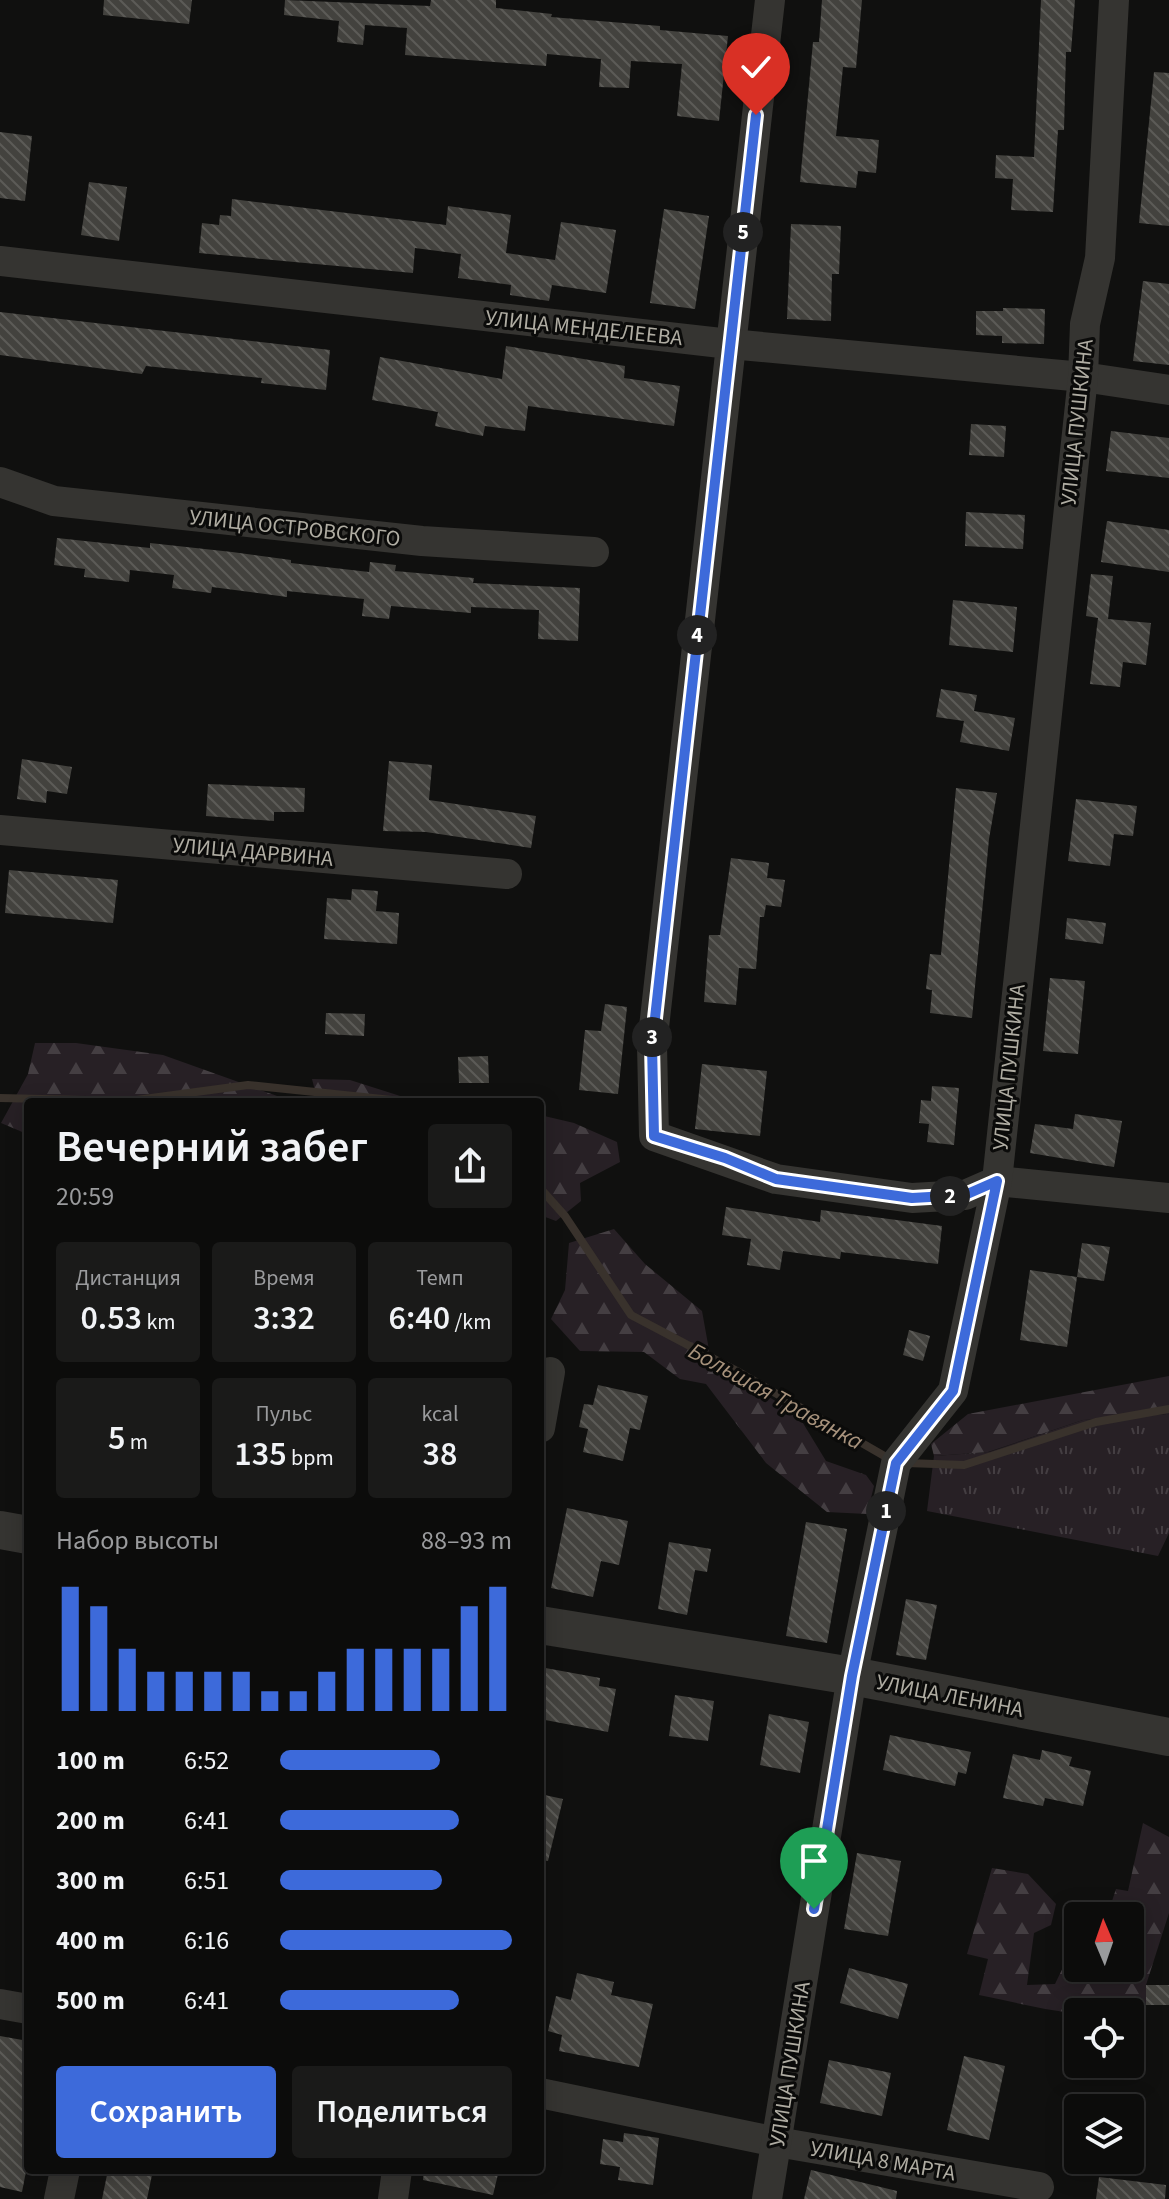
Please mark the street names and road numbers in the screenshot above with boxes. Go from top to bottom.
street label: УЛИЦА МЕНДЕЛЕЕВА [484,302,684,354]
street label: УЛИЦА ПУШКИНА [1052,337,1102,507]
street label: УЛИЦА ОСТРОВСКОГО [188,501,402,555]
street label: УЛИЦА ДАРВИНА [171,829,334,875]
street label: УЛИЦА ПУШКИНА [984,982,1034,1152]
street label: УЛИЦА ЛЕНИНА [873,1666,1026,1726]
street label: УЛИЦА ПУШКИНА [761,1979,819,2149]
street label: УЛИЦА 8 МАРТА [808,2132,958,2189]

